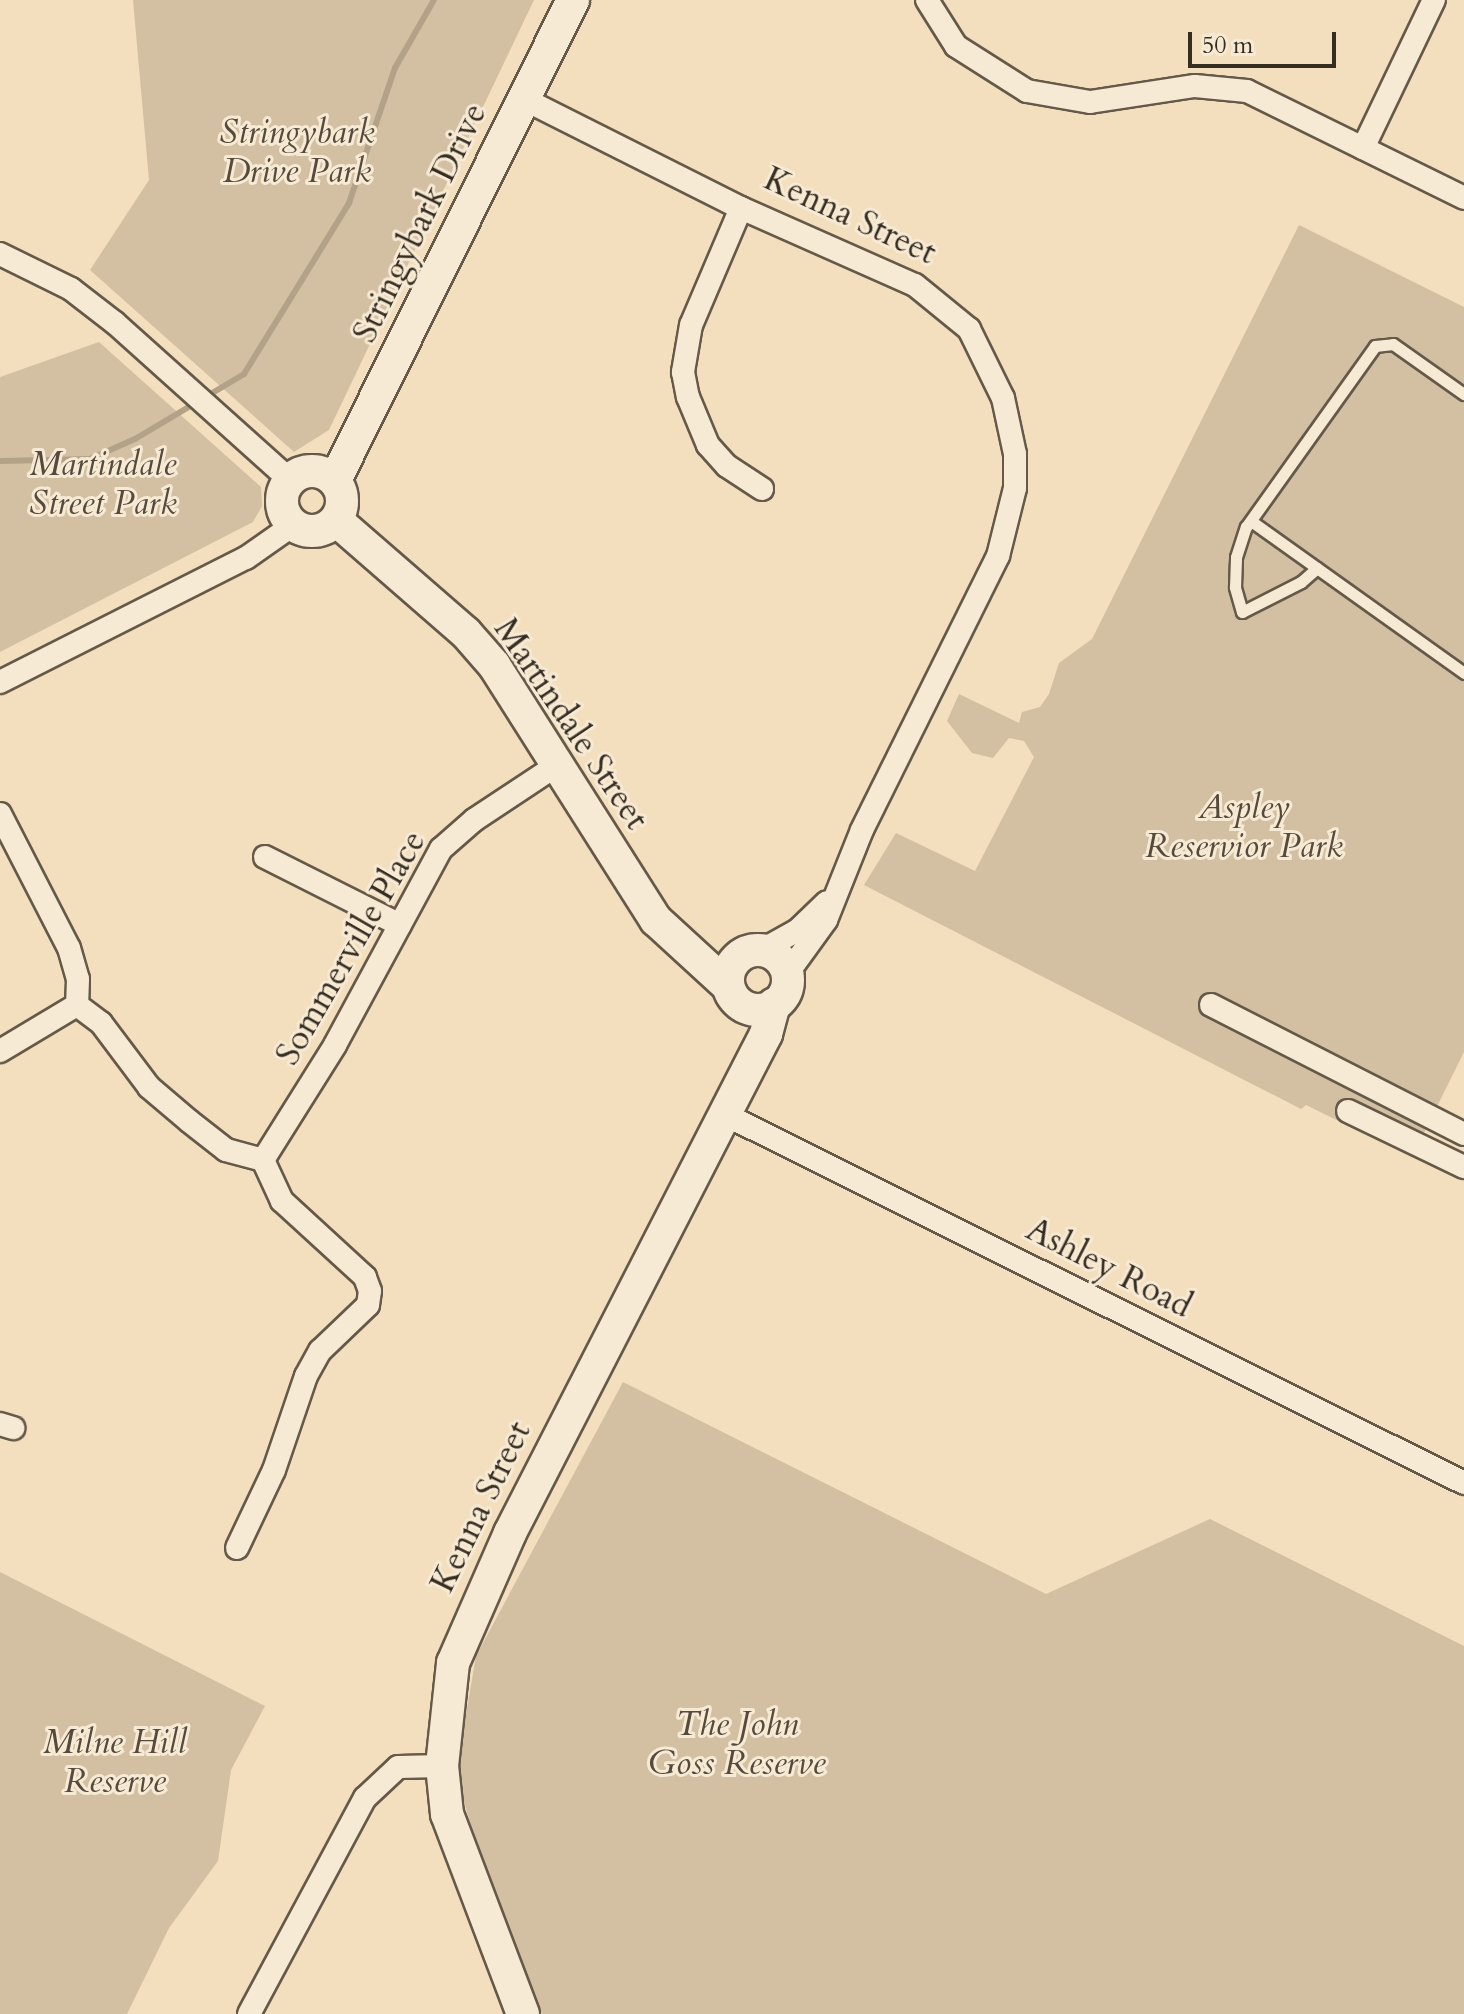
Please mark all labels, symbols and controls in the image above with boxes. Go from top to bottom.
scale bar [1192,16,1340,66]
text: 50 m [1202,29,1253,62]
street label: Stringybark Drive [344,97,496,349]
park label: Stringybark Drive Park [220,112,374,192]
street label: Kenna Street [758,158,942,274]
park label: Martindale Street Park [29,444,177,524]
street label: Martindale Street [485,610,657,838]
park label: Aspley Reservior Park [1145,787,1343,866]
street label: Sommerville Place [267,824,435,1072]
street label: Ashley Road [1019,1209,1199,1327]
street label: Kenna Street [422,1415,540,1599]
park label: The John Goss Reserve [648,1704,826,1784]
park label: Milne Hill Reserve [43,1722,187,1802]

